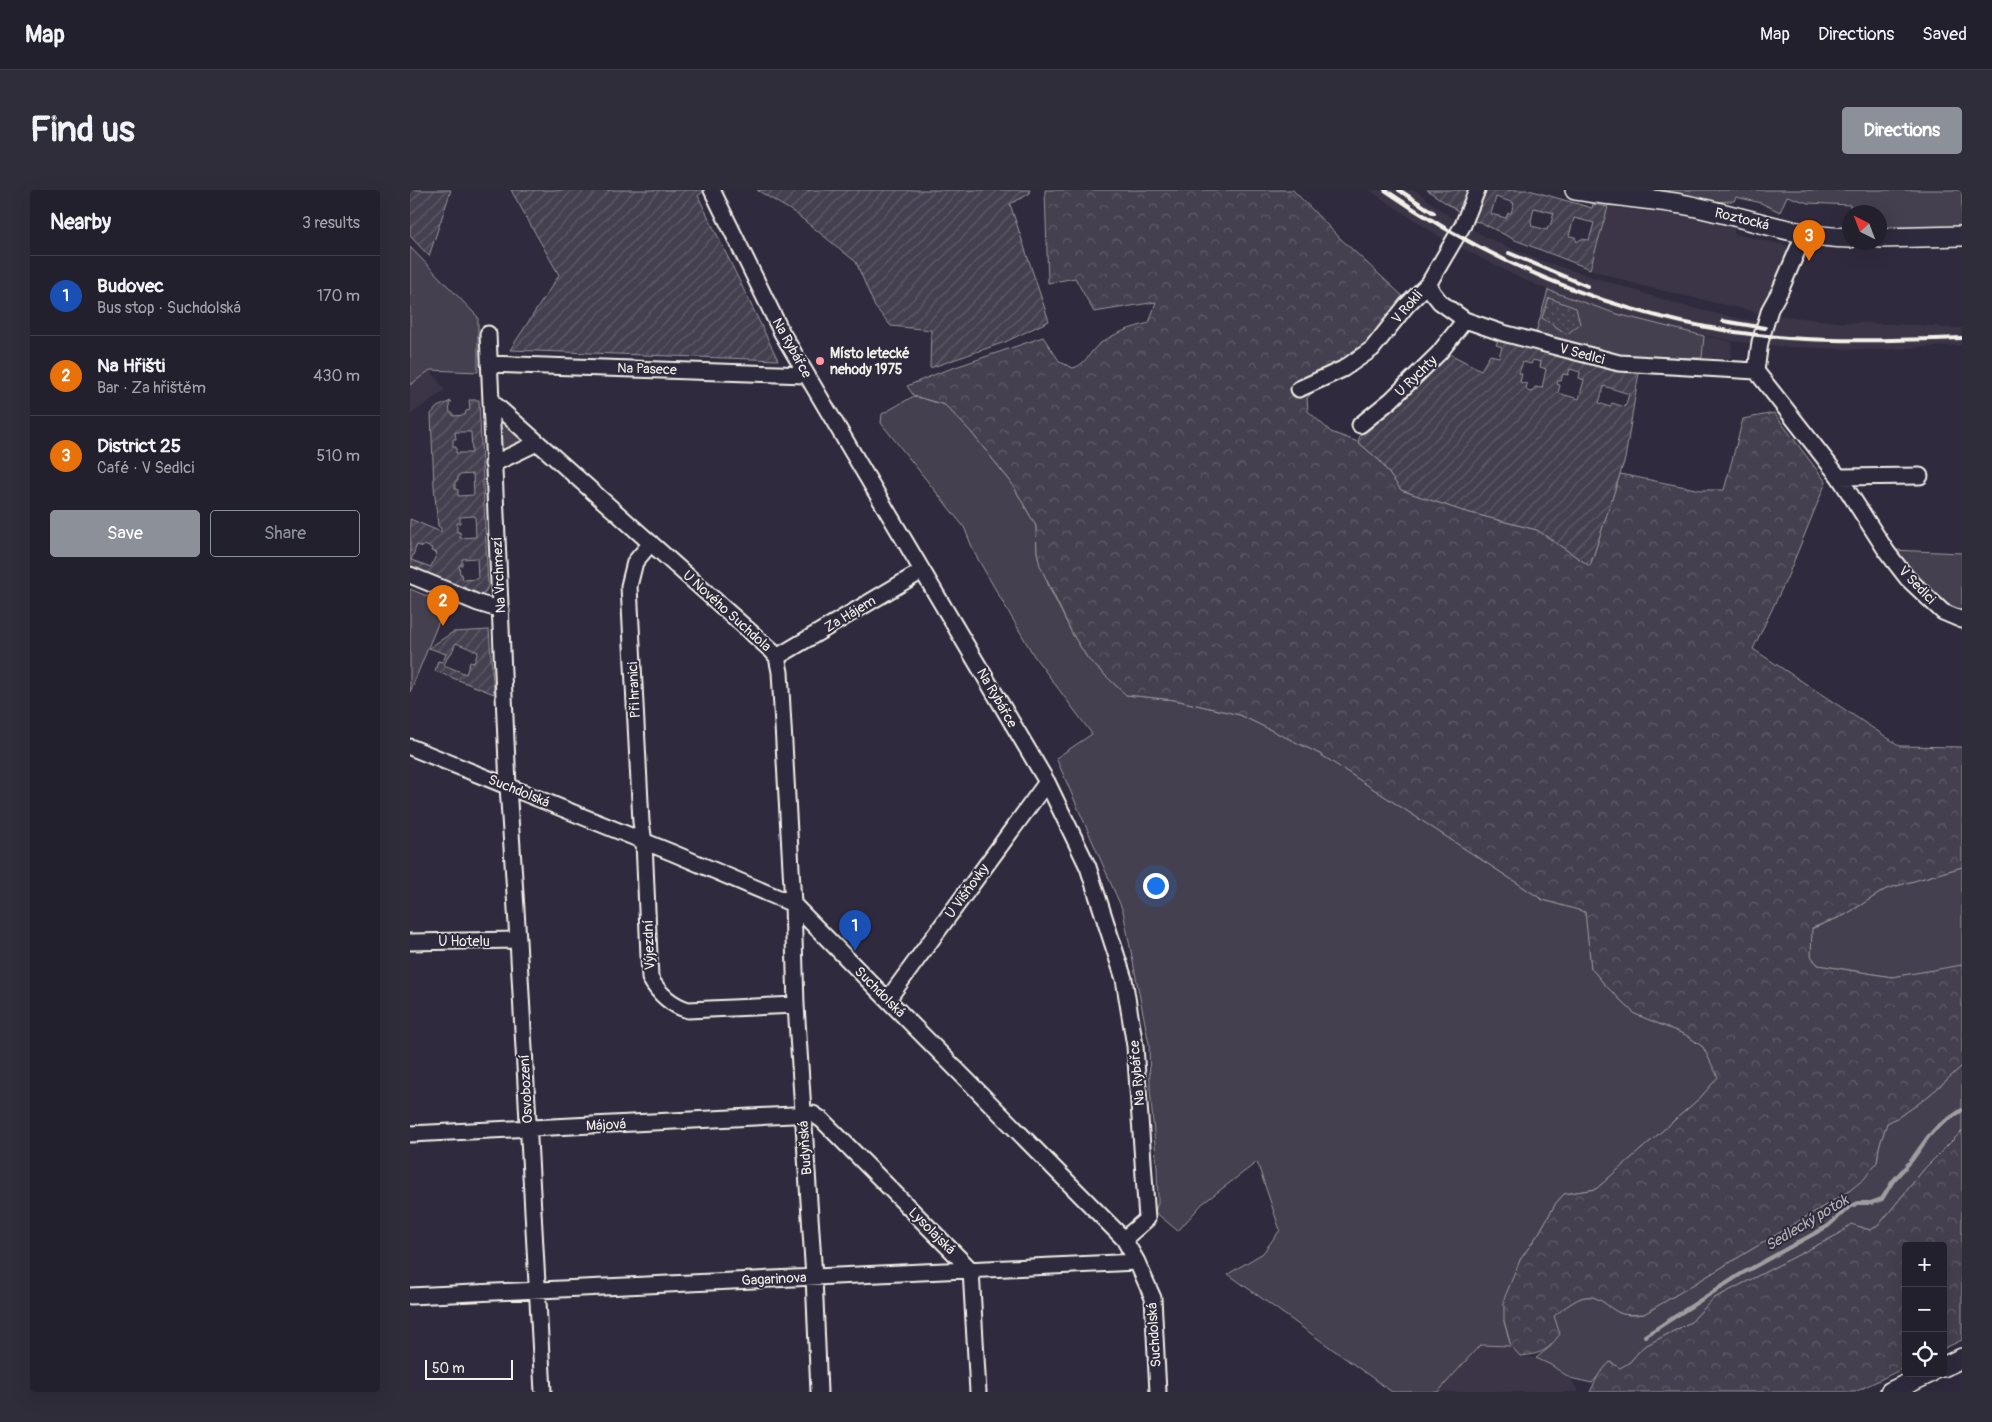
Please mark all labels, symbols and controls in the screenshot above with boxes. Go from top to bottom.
text: Map [25,20,65,49]
text: Map [1760,23,1790,46]
text: Directions [1818,23,1894,46]
text: Saved [1922,23,1967,46]
button: Directions [1842,107,1962,154]
text: Find us [30,108,135,152]
street label: Roztocká [1713,204,1771,234]
north arrow [1842,205,1887,250]
text: Nearby [50,209,111,236]
text: 3 results [302,213,360,233]
pin: 3 [1793,220,1825,261]
text: Budovec [97,274,164,298]
text: 1 [63,286,69,306]
text: 170 m [317,286,360,306]
street label: V Rokli [1388,286,1426,327]
text: Bus stop · Suchdolská [97,298,241,318]
street label: Na Rybářce [769,315,815,381]
street label: V Sedlci [1557,340,1607,368]
place label: Místo letecké nehody 1975 [830,345,910,378]
street label: U Rychty [1391,352,1441,400]
text: Na Hřišti [97,354,165,378]
marker: Místo letecké nehody 1975 [814,355,826,367]
street label: Na Pasece [617,359,677,379]
text: 2 [62,366,70,386]
text: 430 m [313,366,360,386]
text: Bar · Za hřištěm [97,378,206,398]
text: District 25 [97,434,181,458]
text: 3 [62,446,70,466]
text: 510 m [316,446,360,466]
text: Café · V Sedlci [97,458,194,478]
button: Save [50,510,200,557]
button: Share [210,510,360,557]
street label: Na Vrchmezí [489,536,509,614]
street label: V Sedlci [1895,562,1940,608]
street label: U Nového Suchdola [679,567,775,655]
pin: 2 [427,585,459,626]
street label: Za Hájem [821,592,879,636]
street label: Při hranici [624,661,644,719]
street label: Na Rybářce [973,665,1021,731]
street label: Suchdolská [486,771,552,811]
street label: U Višňovky [942,860,992,922]
your location [1143,873,1169,899]
pin: 1 [839,910,871,951]
street label: Výjezdní [640,919,658,971]
street label: U Hotelu [438,933,490,950]
street label: Suchdolská [851,963,909,1021]
street label: Na Rybářce [1126,1039,1148,1107]
street label: Osvobození [516,1054,536,1124]
street label: Májová [585,1115,627,1135]
street label: Budyňská [795,1120,815,1176]
water label: Sedlecký potok [1762,1190,1853,1255]
street label: Lysolajská [905,1204,959,1258]
map controls [1902,1242,1947,1377]
button: + [1902,1242,1947,1287]
street label: Gagarinova [741,1269,807,1289]
button: − [1902,1287,1947,1332]
street label: Suchdolská [1143,1302,1165,1368]
button: locate [1902,1332,1947,1377]
scale bar [425,1357,512,1380]
text: 50 m [432,1360,465,1377]

